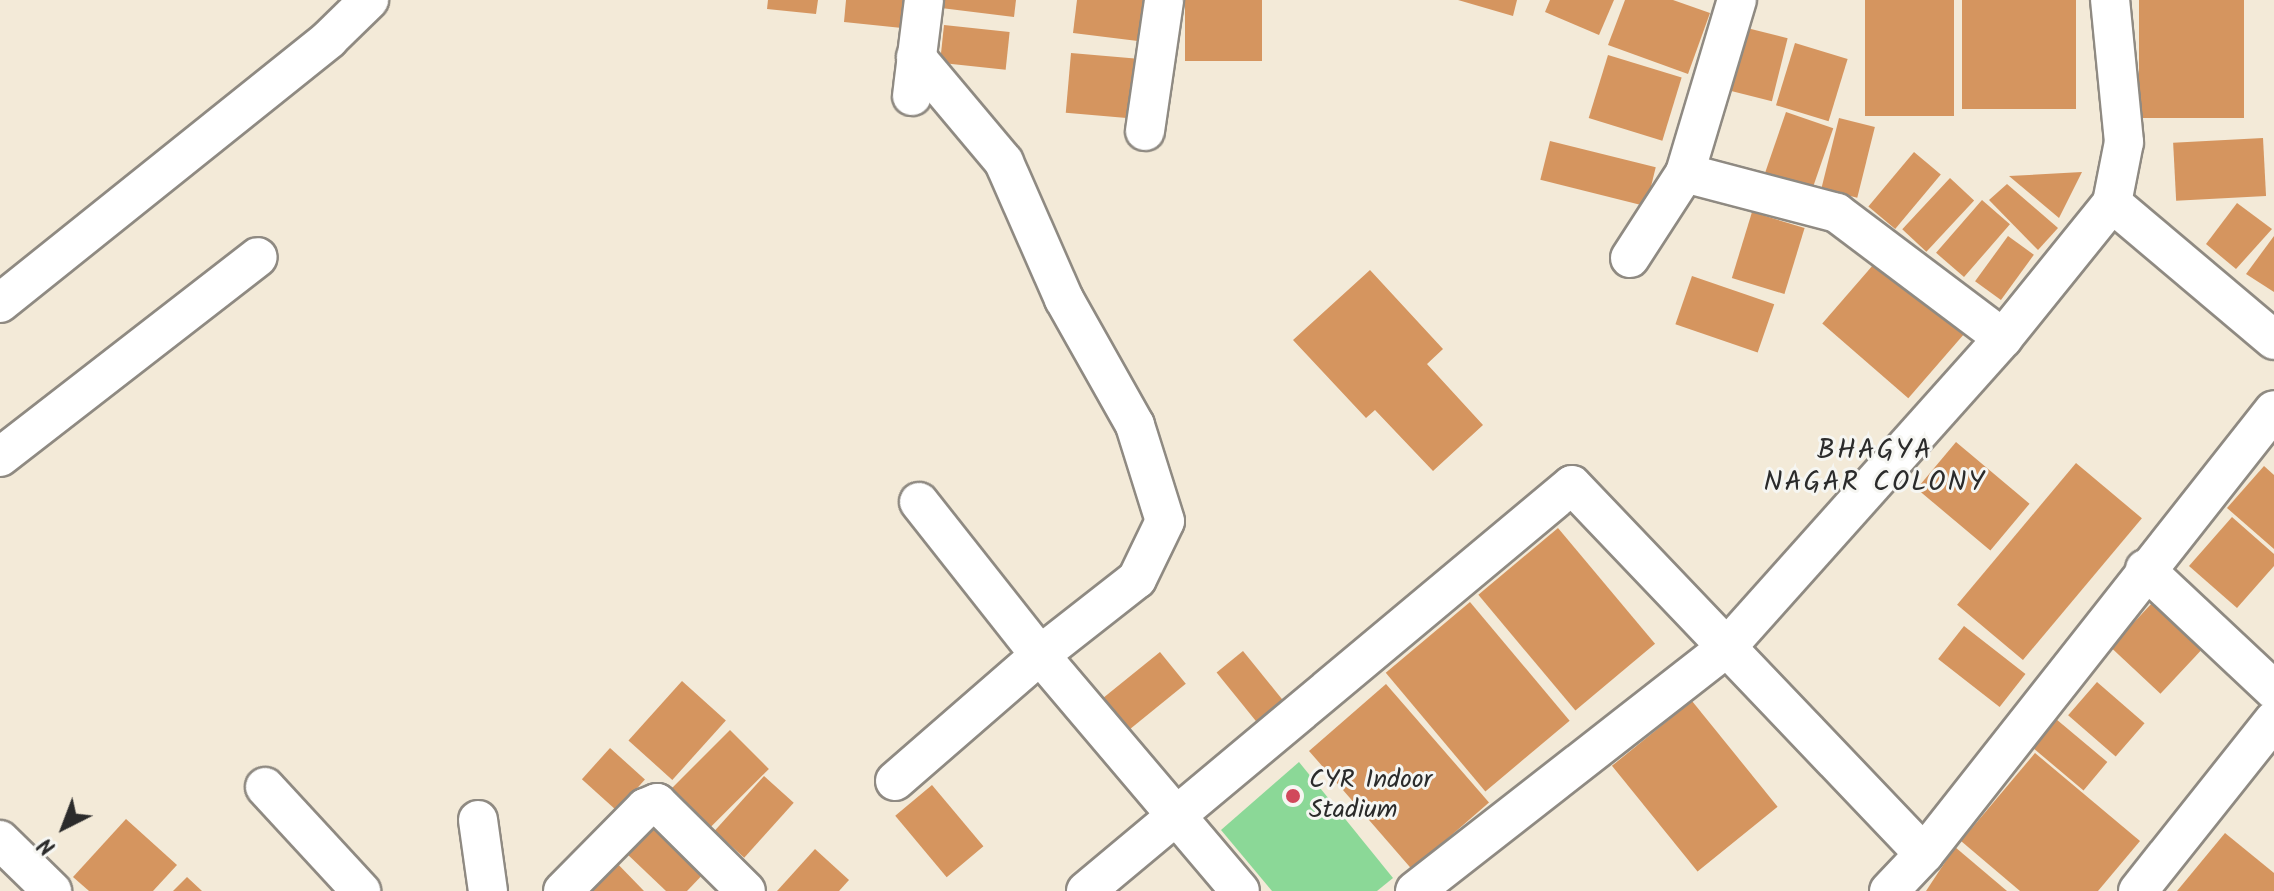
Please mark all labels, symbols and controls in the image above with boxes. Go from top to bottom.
district label: BHAGYA NAGAR COLONY [1763,434,1987,500]
place label: CYR Indoor Stadium [1309,765,1432,826]
north arrow [24,787,104,867]
marker: CYR Indoor Stadium [1284,787,1302,805]
text: N [31,828,64,863]

